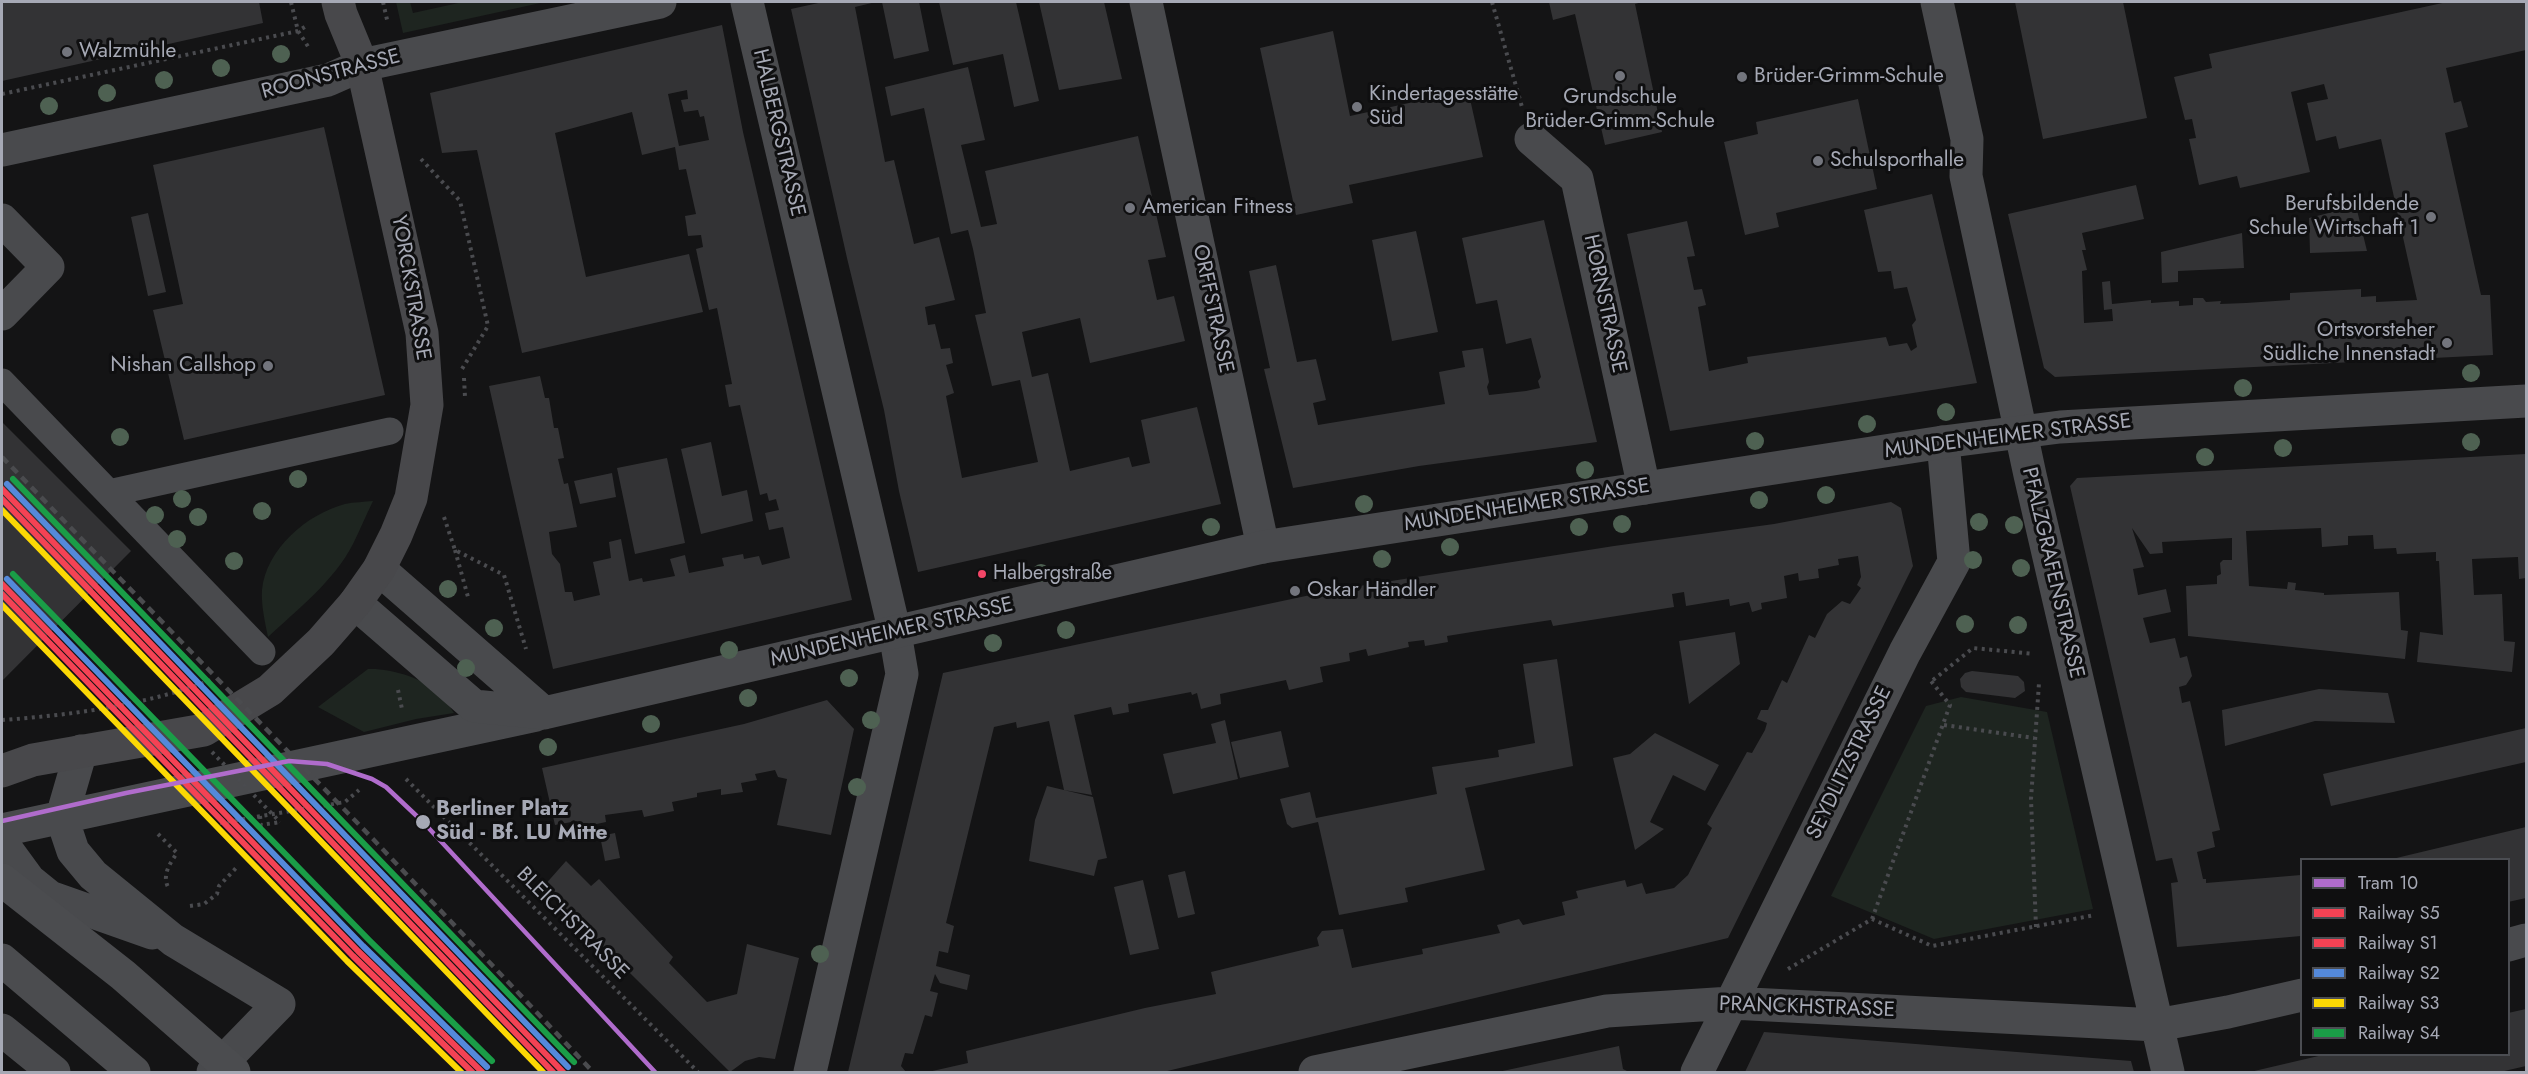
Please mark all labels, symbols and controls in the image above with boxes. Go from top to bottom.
place label: Walzmühle [79,39,176,65]
street label: ROONSTRASSE [259,44,403,106]
marker: Walzmühle [60,45,74,59]
street label: HALBERGSTRASSE [746,47,810,219]
place label: Brüder-Grimm-Schule [1754,64,1944,90]
marker: Grundschule Brüder-Grimm-Schule [1613,69,1627,83]
marker: Brüder-Grimm-Schule [1735,70,1749,84]
place label: Kindertagesstätte Süd [1369,82,1518,132]
place label: Grundschule Brüder-Grimm-Schule [1525,85,1715,135]
marker: Kindertagesstätte Süd [1350,100,1364,114]
place label: Schulsporthalle [1830,148,1964,174]
marker: Schulsporthalle [1811,154,1825,168]
place label: Berufsbildende Schule Wirtschaft 1 [2249,192,2419,242]
place label: American Fitness [1142,195,1293,221]
marker: American Fitness [1123,201,1137,215]
marker: Berufsbildende Schule Wirtschaft 1 [2424,210,2438,224]
street label: YORCKSTRASSE [385,214,435,362]
street label: HORNSTRASSE [1577,232,1631,376]
street label: ORFFSTRASSE [1186,242,1238,376]
place label: Ortsvorsteher Südliche Innenstadt [2262,318,2435,368]
marker: Ortsvorsteher Südliche Innenstadt [2440,336,2454,350]
place label: Nishan Callshop [110,353,256,379]
marker: Nishan Callshop [261,359,275,373]
street label: MUNDENHEIMER STRASSE [1883,409,2133,465]
street label: PFALZGRAFENSTRASSE [2015,465,2089,681]
street label: MUNDENHEIMER STRASSE [1402,474,1652,538]
place label: Halbergstraße [993,562,1112,586]
marker: Halbergstraße [976,568,988,580]
place label: Oskar Händler [1307,578,1436,604]
marker: Oskar Händler [1288,584,1302,598]
street label: MUNDENHEIMER STRASSE [768,593,1016,673]
street label: SEYDLITZSTRASSE [1802,682,1898,844]
place label: Berliner Platz Süd - Bf. LU Mitte [436,797,608,847]
marker: Berliner Platz Süd - Bf. LU Mitte [414,813,432,831]
legend [2300,858,2510,1056]
street label: BLEICHSTRASSE [511,863,633,985]
text: Tram 10 [2358,870,2418,896]
text: Railway S5 [2358,900,2440,926]
text: Railway S1 [2358,930,2438,956]
text: Railway S2 [2358,960,2440,986]
text: Railway S3 [2358,990,2439,1016]
street label: PRANCKHSTRASSE [1719,992,1895,1024]
text: Railway S4 [2358,1020,2440,1046]

